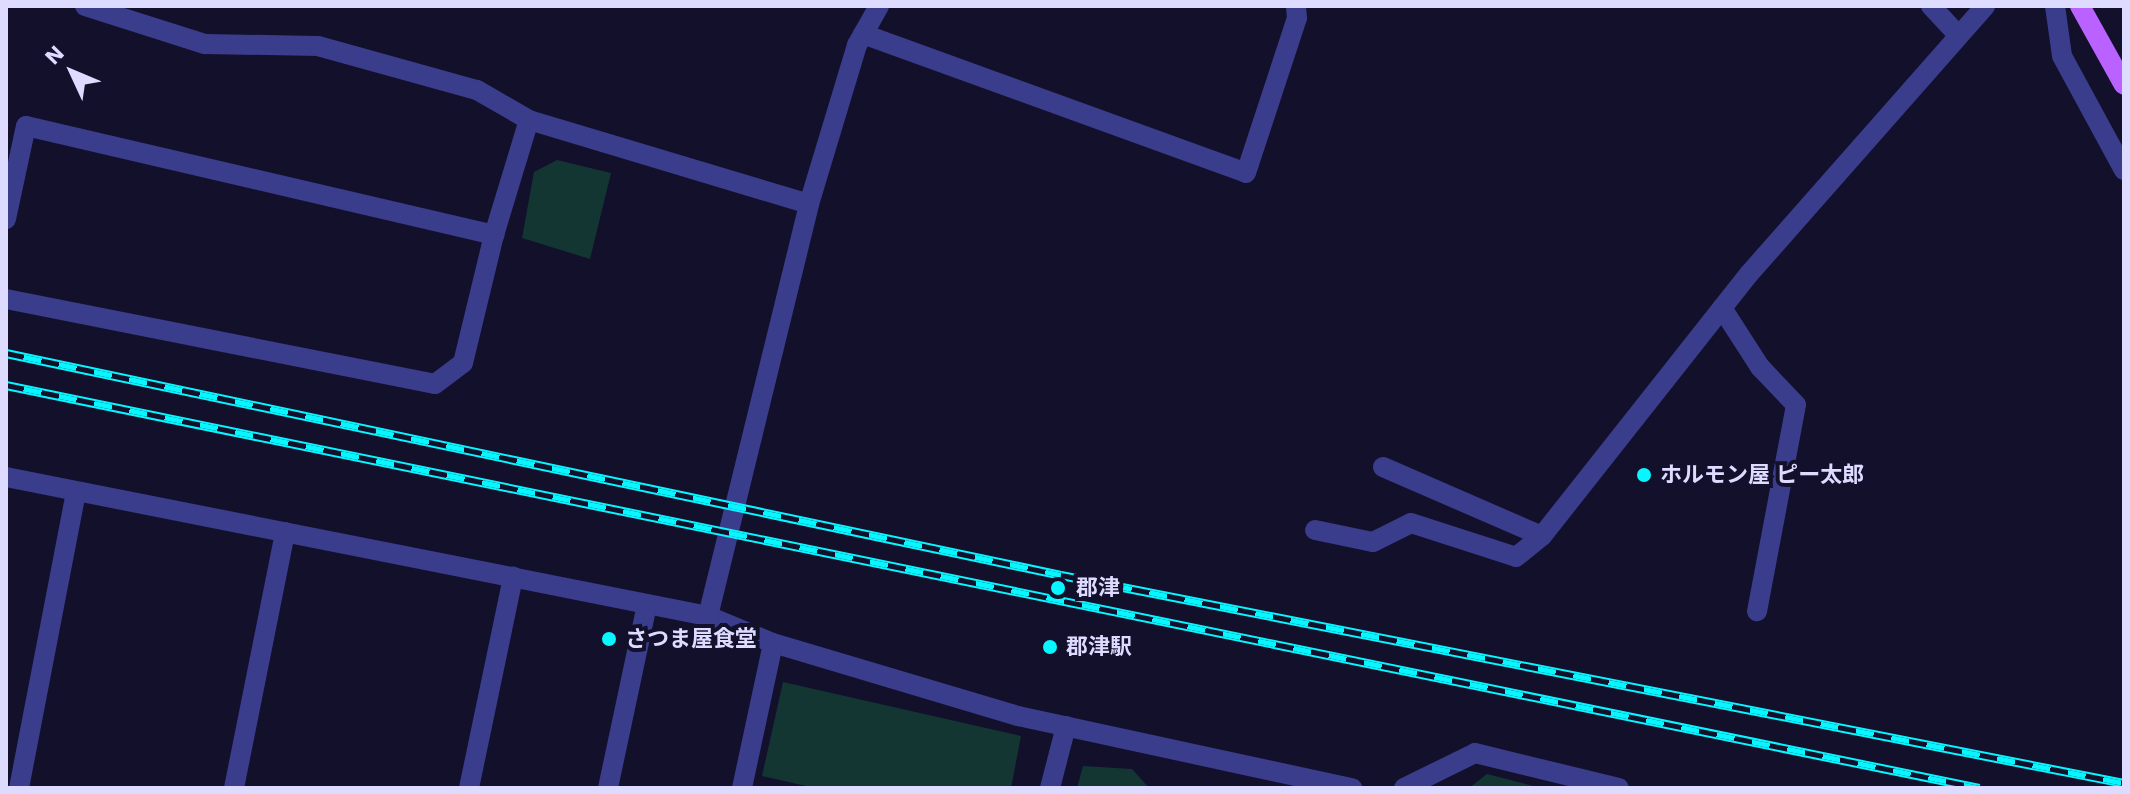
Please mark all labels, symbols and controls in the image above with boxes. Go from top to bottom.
north arrow [32,32,112,112]
text: N [40,40,69,70]
place label: ホルモン屋 ピー太郎 [1660,462,1864,488]
marker: ホルモン屋 ピー太郎 [1635,466,1653,484]
place label: 郡津 [1076,575,1120,601]
marker: 郡津 [1047,577,1069,599]
place label: さつま屋食堂 [625,626,757,652]
marker: さつま屋食堂 [600,630,618,648]
place label: 郡津駅 [1066,634,1132,660]
marker: 郡津駅 [1041,638,1059,656]

